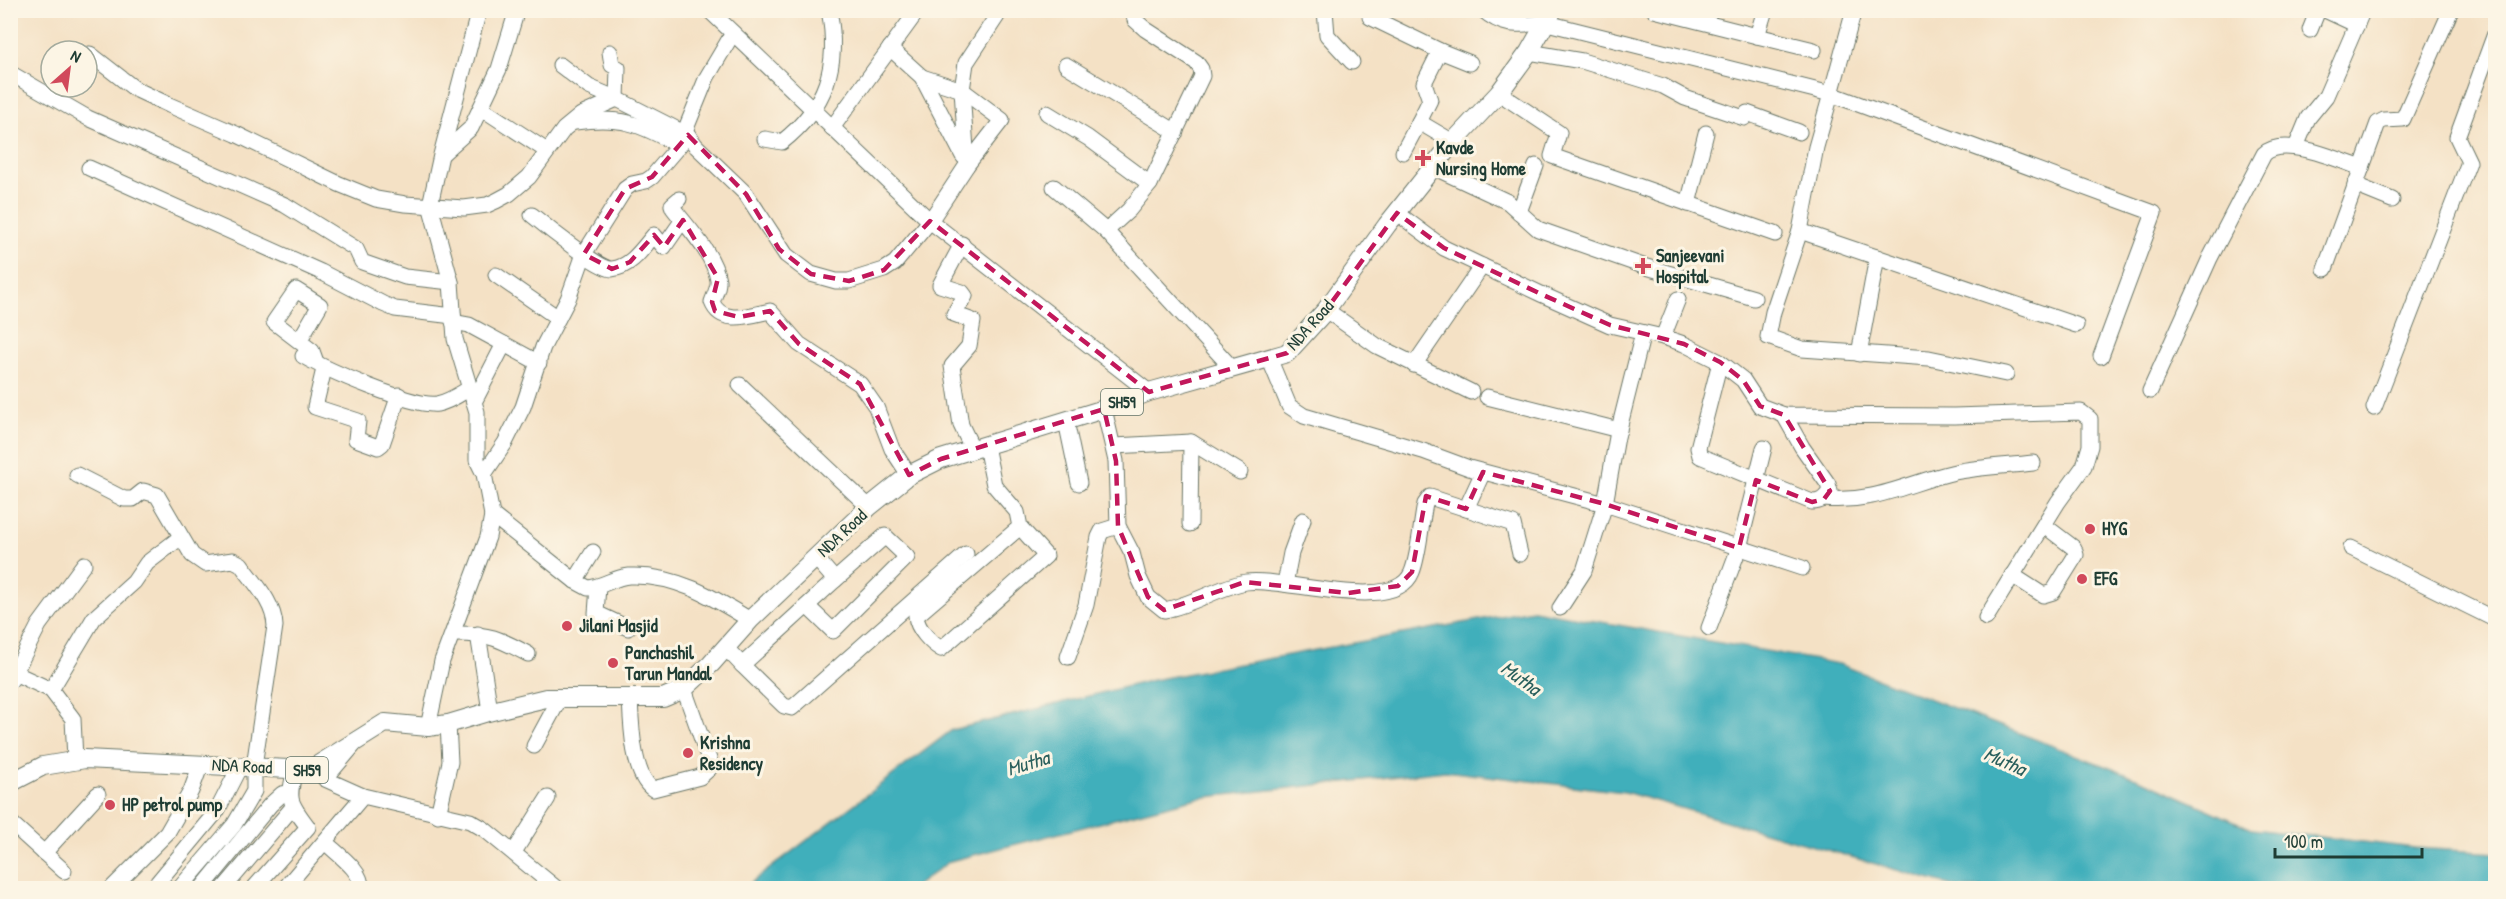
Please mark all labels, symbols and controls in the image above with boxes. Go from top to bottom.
north arrow [39,39,99,99]
text: N [67,44,85,68]
place label: Kavde Nursing Home [1436,135,1527,182]
marker: Kavde Nursing Home [1414,149,1432,167]
place label: Sanjeevani Hospital [1656,243,1724,290]
marker: Sanjeevani Hospital [1634,257,1652,275]
street label: NDA Road [1280,294,1339,356]
road number: SH59 [1101,389,1143,415]
street label: NDA Road [811,503,872,562]
place label: HYG [2102,516,2127,541]
marker: HYG [2083,522,2097,536]
place label: EFG [2094,566,2118,591]
marker: EFG [2075,572,2089,586]
place label: Jilani Masjid [579,613,658,638]
marker: Jilani Masjid [560,619,574,633]
place label: Panchashil Tarun Mandal [624,640,713,686]
water label: Mutha [1496,654,1548,702]
marker: Panchashil Tarun Mandal [606,656,620,670]
place label: Krishna Residency [700,730,764,777]
water label: Mutha [1980,739,2032,783]
water label: Mutha [1003,743,1054,782]
marker: Krishna Residency [681,746,695,760]
street label: NDA Road [211,751,273,780]
road number: SH59 [286,757,328,783]
place label: HP petrol pump [122,792,223,818]
marker: HP petrol pump [103,798,117,812]
scale bar [2275,821,2422,859]
text: 100 m [2284,829,2323,854]

